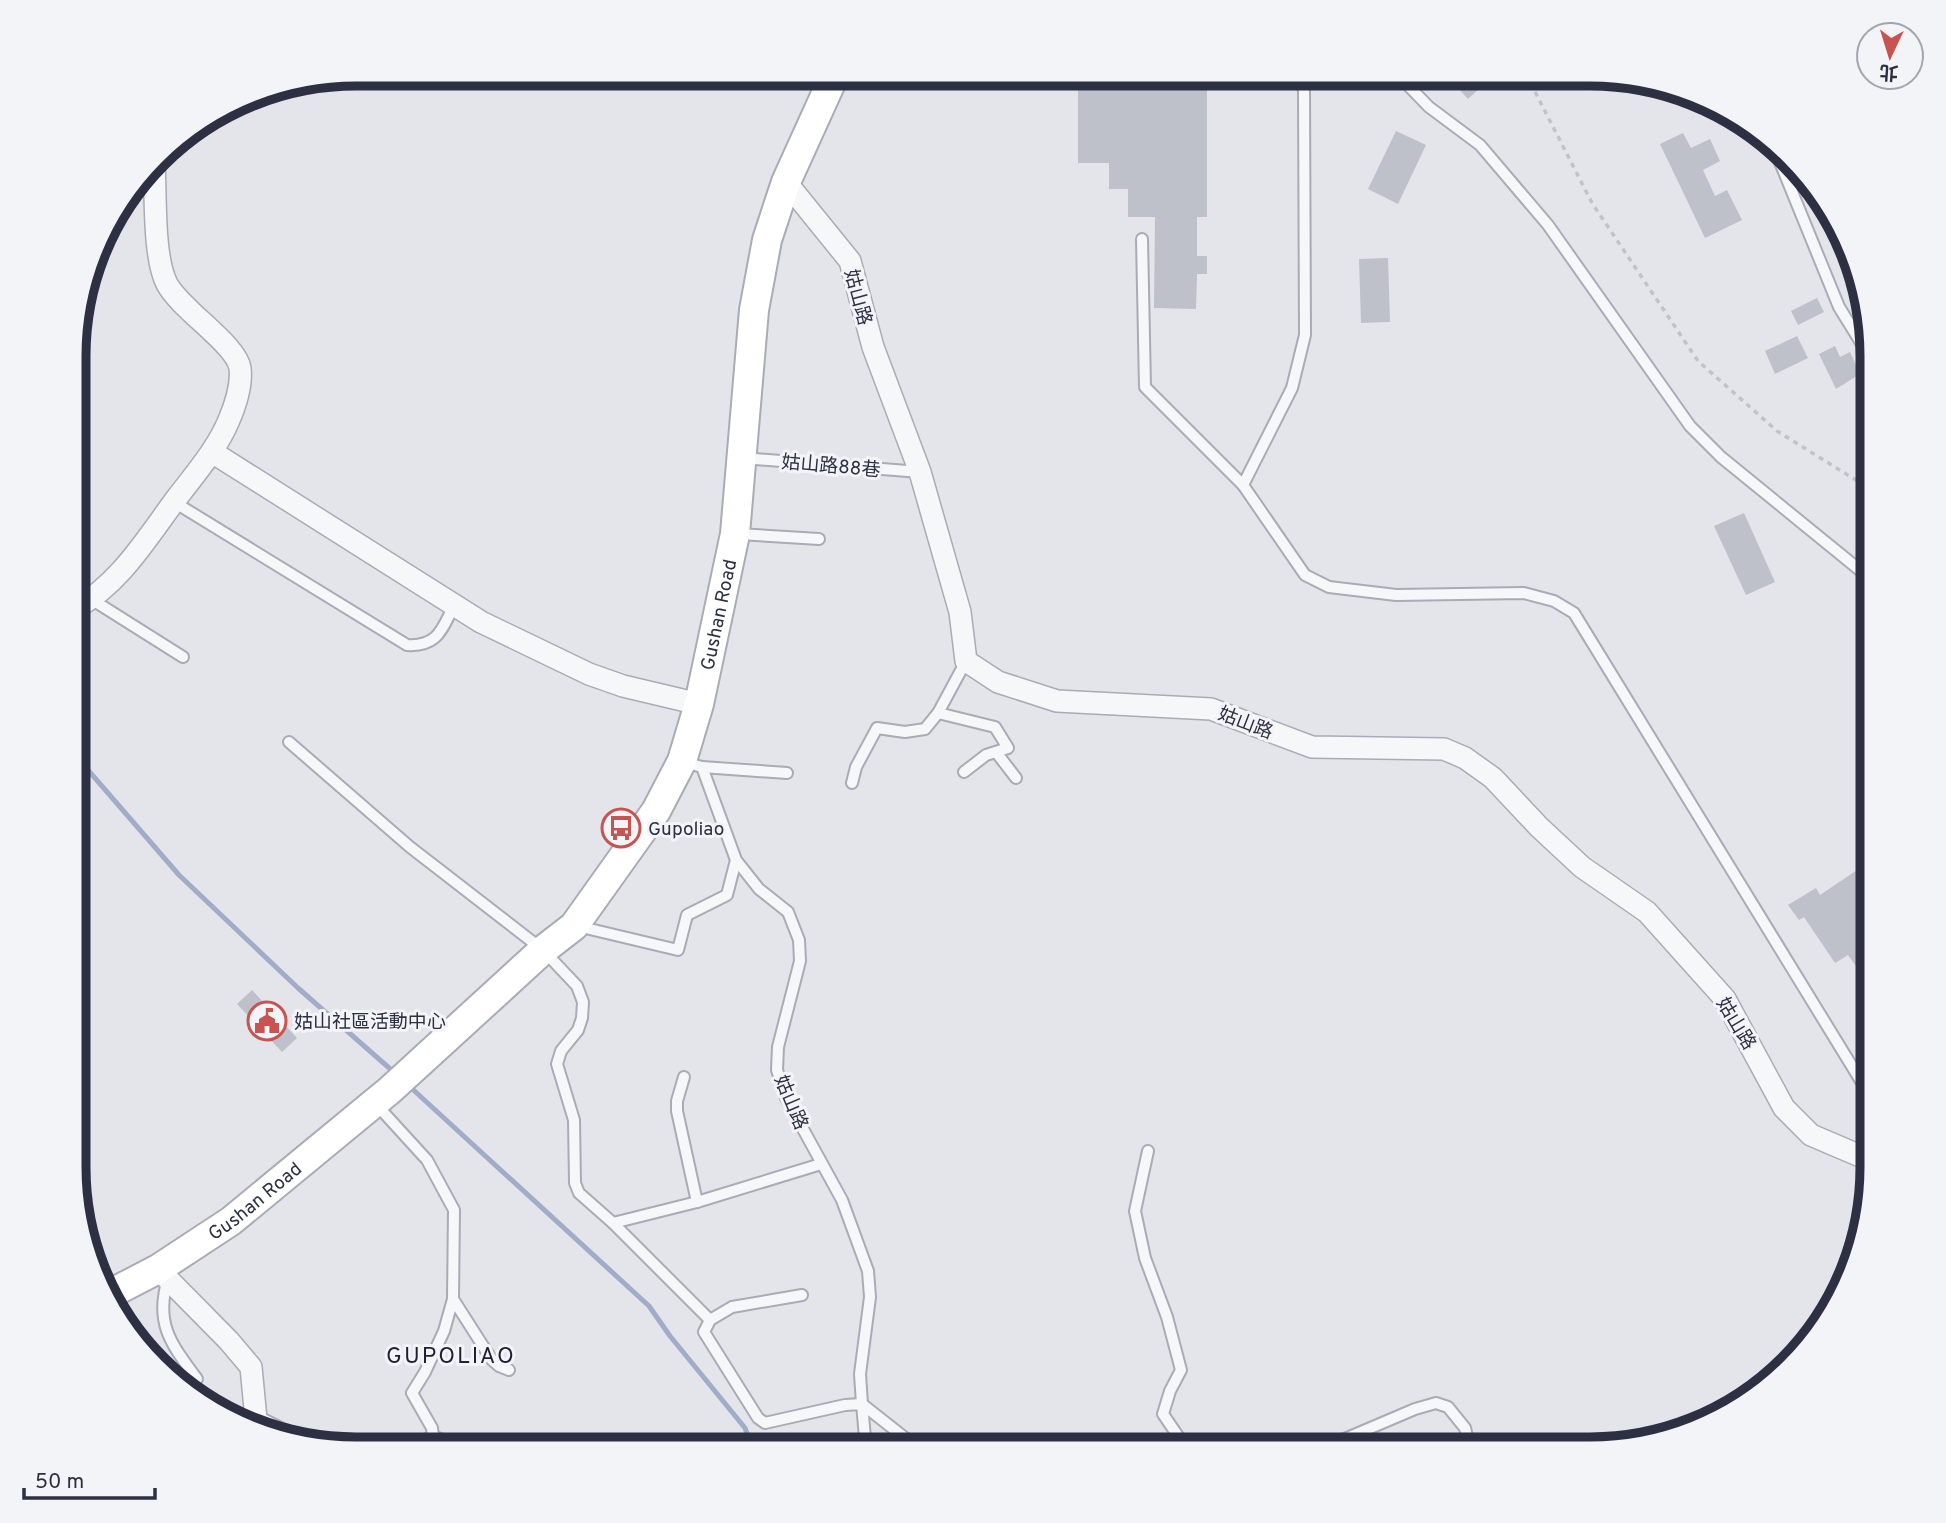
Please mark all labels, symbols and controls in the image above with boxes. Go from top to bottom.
north arrow [1855,21,1925,91]
text: 北 [1879,58,1899,84]
street label: 姑山路 [838,267,876,328]
street label: 姑山路88巷 [780,451,881,483]
street label: Gushan Road [696,557,743,673]
street label: 姑山路 [1214,702,1276,745]
bus stop icon: Gupoliao [600,807,642,849]
place label: Gupoliao [648,818,724,842]
street label: 姑山路 [1710,993,1760,1055]
public building icon: 姑山社區活動中心 [246,1000,288,1042]
place label: 姑山社區活動中心 [294,1011,446,1035]
street label: 姑山路 [768,1072,812,1134]
street label: Gushan Road [204,1158,307,1247]
district label: GUPOLIAO [386,1343,516,1372]
scale bar [24,1456,156,1500]
text: 50 m [35,1469,84,1496]

